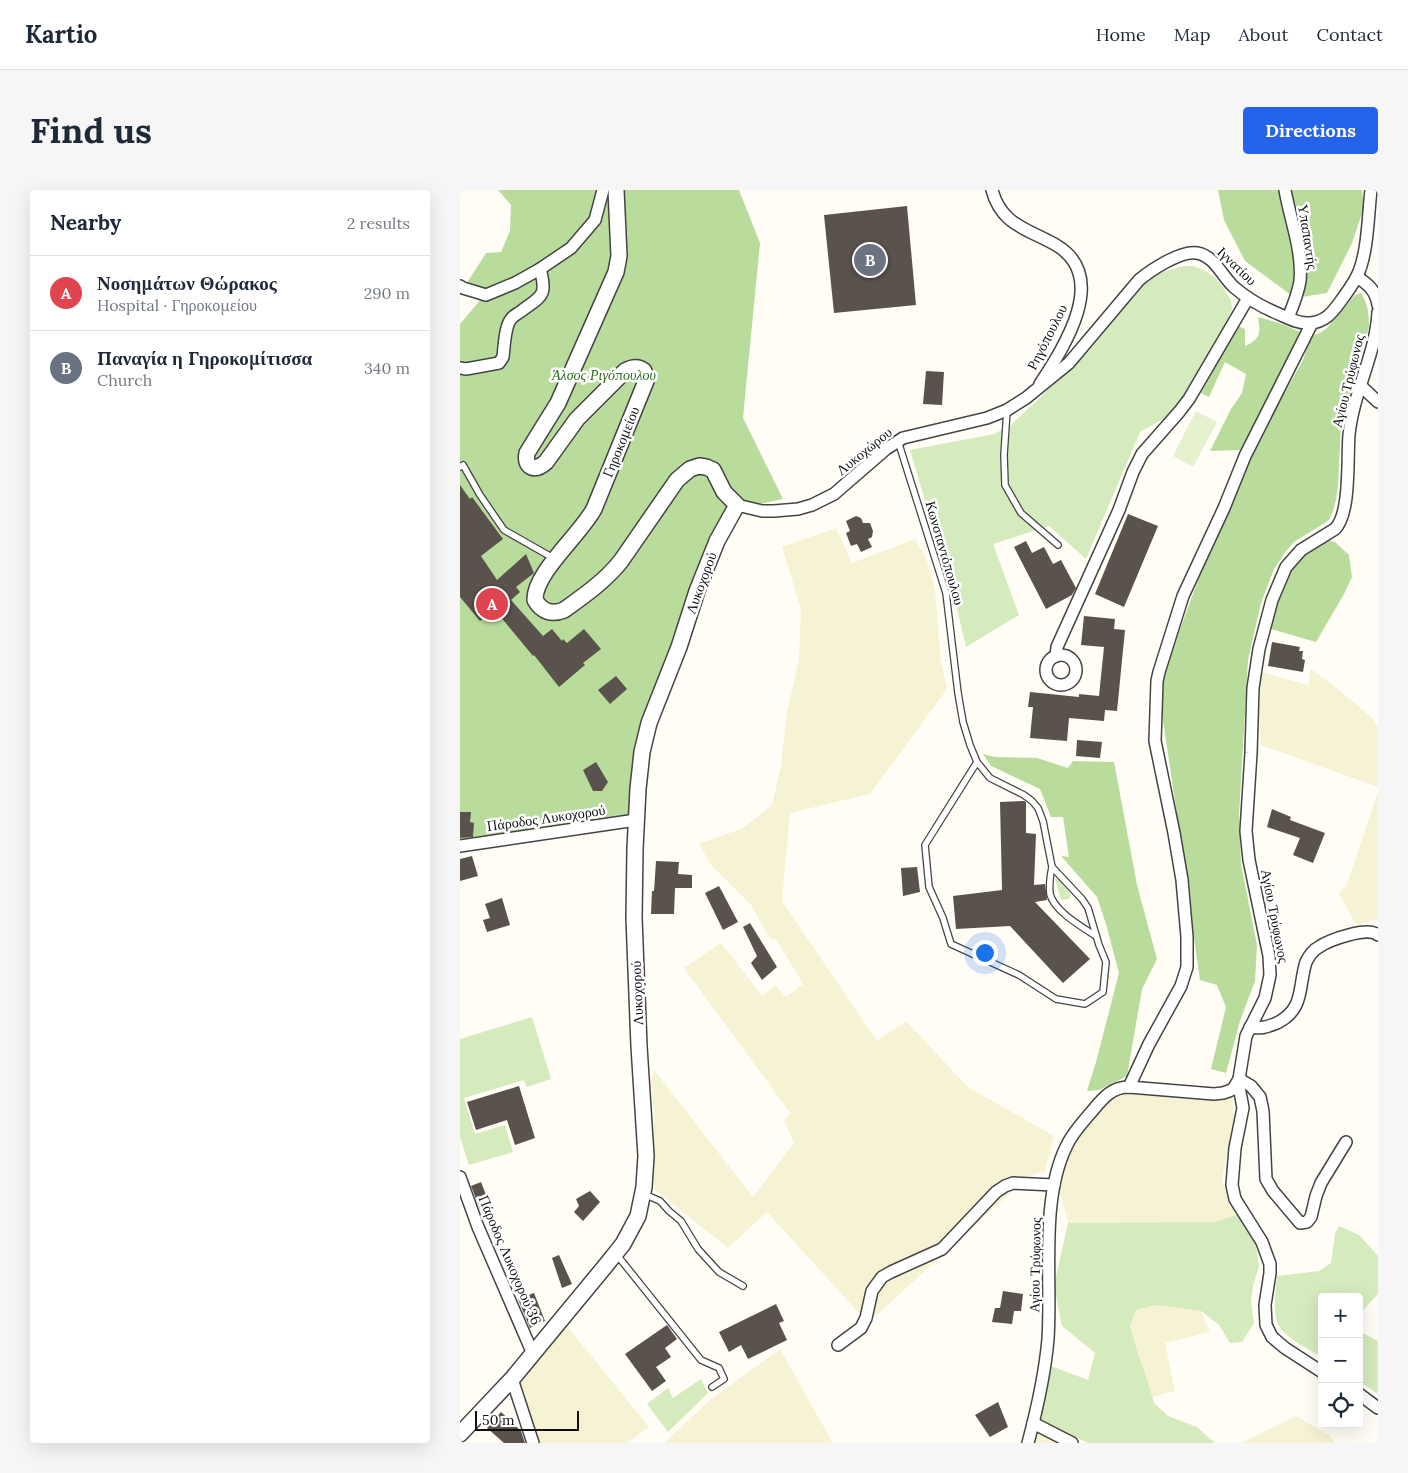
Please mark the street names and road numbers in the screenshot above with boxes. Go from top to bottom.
street label: Υπαπαντής [1294,203,1322,271]
street label: Ιγνατίου [1214,243,1261,289]
street label: Ρηγόπουλου [1023,301,1071,373]
street label: Αγίου Τρύφωνος [1328,332,1368,429]
street label: Γηροκομείου [599,404,643,480]
street label: Λυκοχώρου [832,423,896,479]
street label: Κωνσταντόπουλου [922,499,968,607]
street label: Λυκοχορού [681,549,721,616]
street label: Πάροδος Λυκοχορού [486,801,606,835]
street label: Αγίου Τρύφωνος [1257,867,1293,965]
street label: Λυκοχορού [627,960,647,1026]
street label: Πάροδος Λυκοχορού 36 [475,1192,545,1328]
street label: Αγίου Τρύφωνος [1025,1217,1045,1313]

